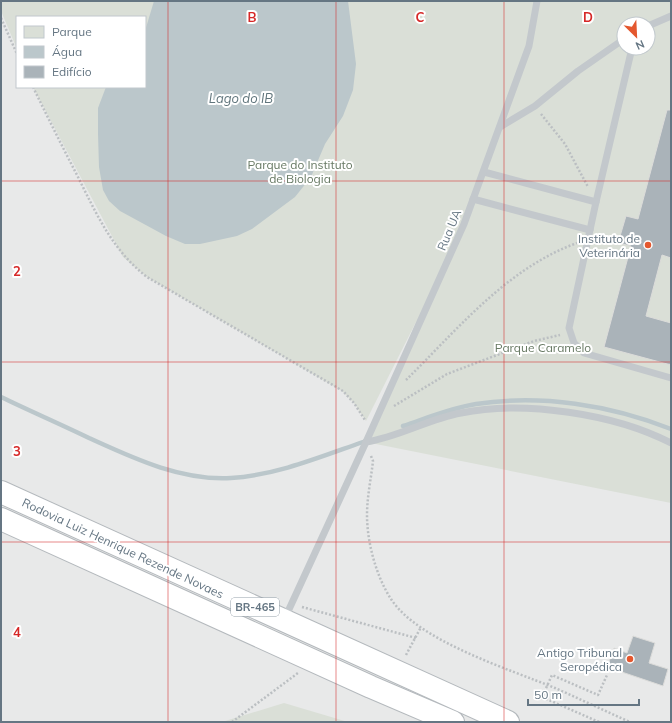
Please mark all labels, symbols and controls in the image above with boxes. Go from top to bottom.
text: B [248,9,257,25]
text: C [416,9,425,25]
text: D [583,9,593,25]
legend [16,16,146,88]
north arrow [616,16,656,56]
text: Parque [52,24,92,39]
text: N [633,37,647,53]
text: Água [52,44,82,59]
text: Edifício [52,64,92,79]
water label: Lago do IB [209,90,273,106]
park label: Parque do Instituto de Biologia [247,157,353,186]
street label: Rua UA [434,207,464,253]
place label: Instituto de Veterinária [578,231,640,260]
marker: Instituto de Veterinária [643,240,653,250]
text: 2 [13,263,21,279]
park label: Parque Caramelo [495,340,591,355]
text: 3 [13,443,21,459]
street label: Rodovia Luiz Henrique Rezende Novaes [20,495,226,601]
road number: BR-465 [231,598,279,616]
text: 4 [13,624,21,640]
place label: Antigo Tribunal Seropédica [537,645,622,674]
marker: Antigo Tribunal Seropédica [625,654,635,664]
scale bar [528,681,639,707]
text: 50 m [534,687,562,702]

